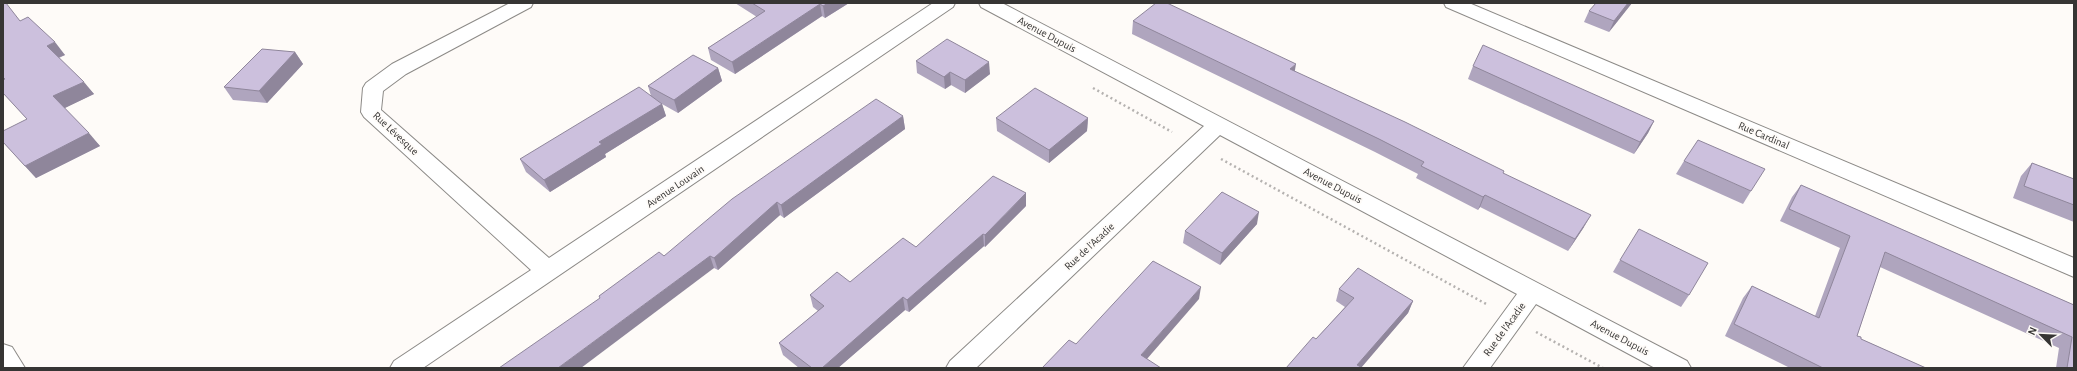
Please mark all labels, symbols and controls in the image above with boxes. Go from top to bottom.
street label: Avenue Dupuis [1016,14,1078,54]
street label: Rue Lévesque [371,110,421,157]
street label: Rue Cardinal [1737,120,1791,151]
street label: Avenue Louvain [644,163,706,210]
street label: Avenue Dupuis [1302,165,1364,205]
street label: Rue de l'Acadie [1062,221,1116,272]
street label: Rue de l'Acadie [1481,300,1528,358]
north arrow [2021,315,2061,355]
street label: Avenue Dupuis [1589,317,1651,357]
text: N [2026,325,2039,337]

